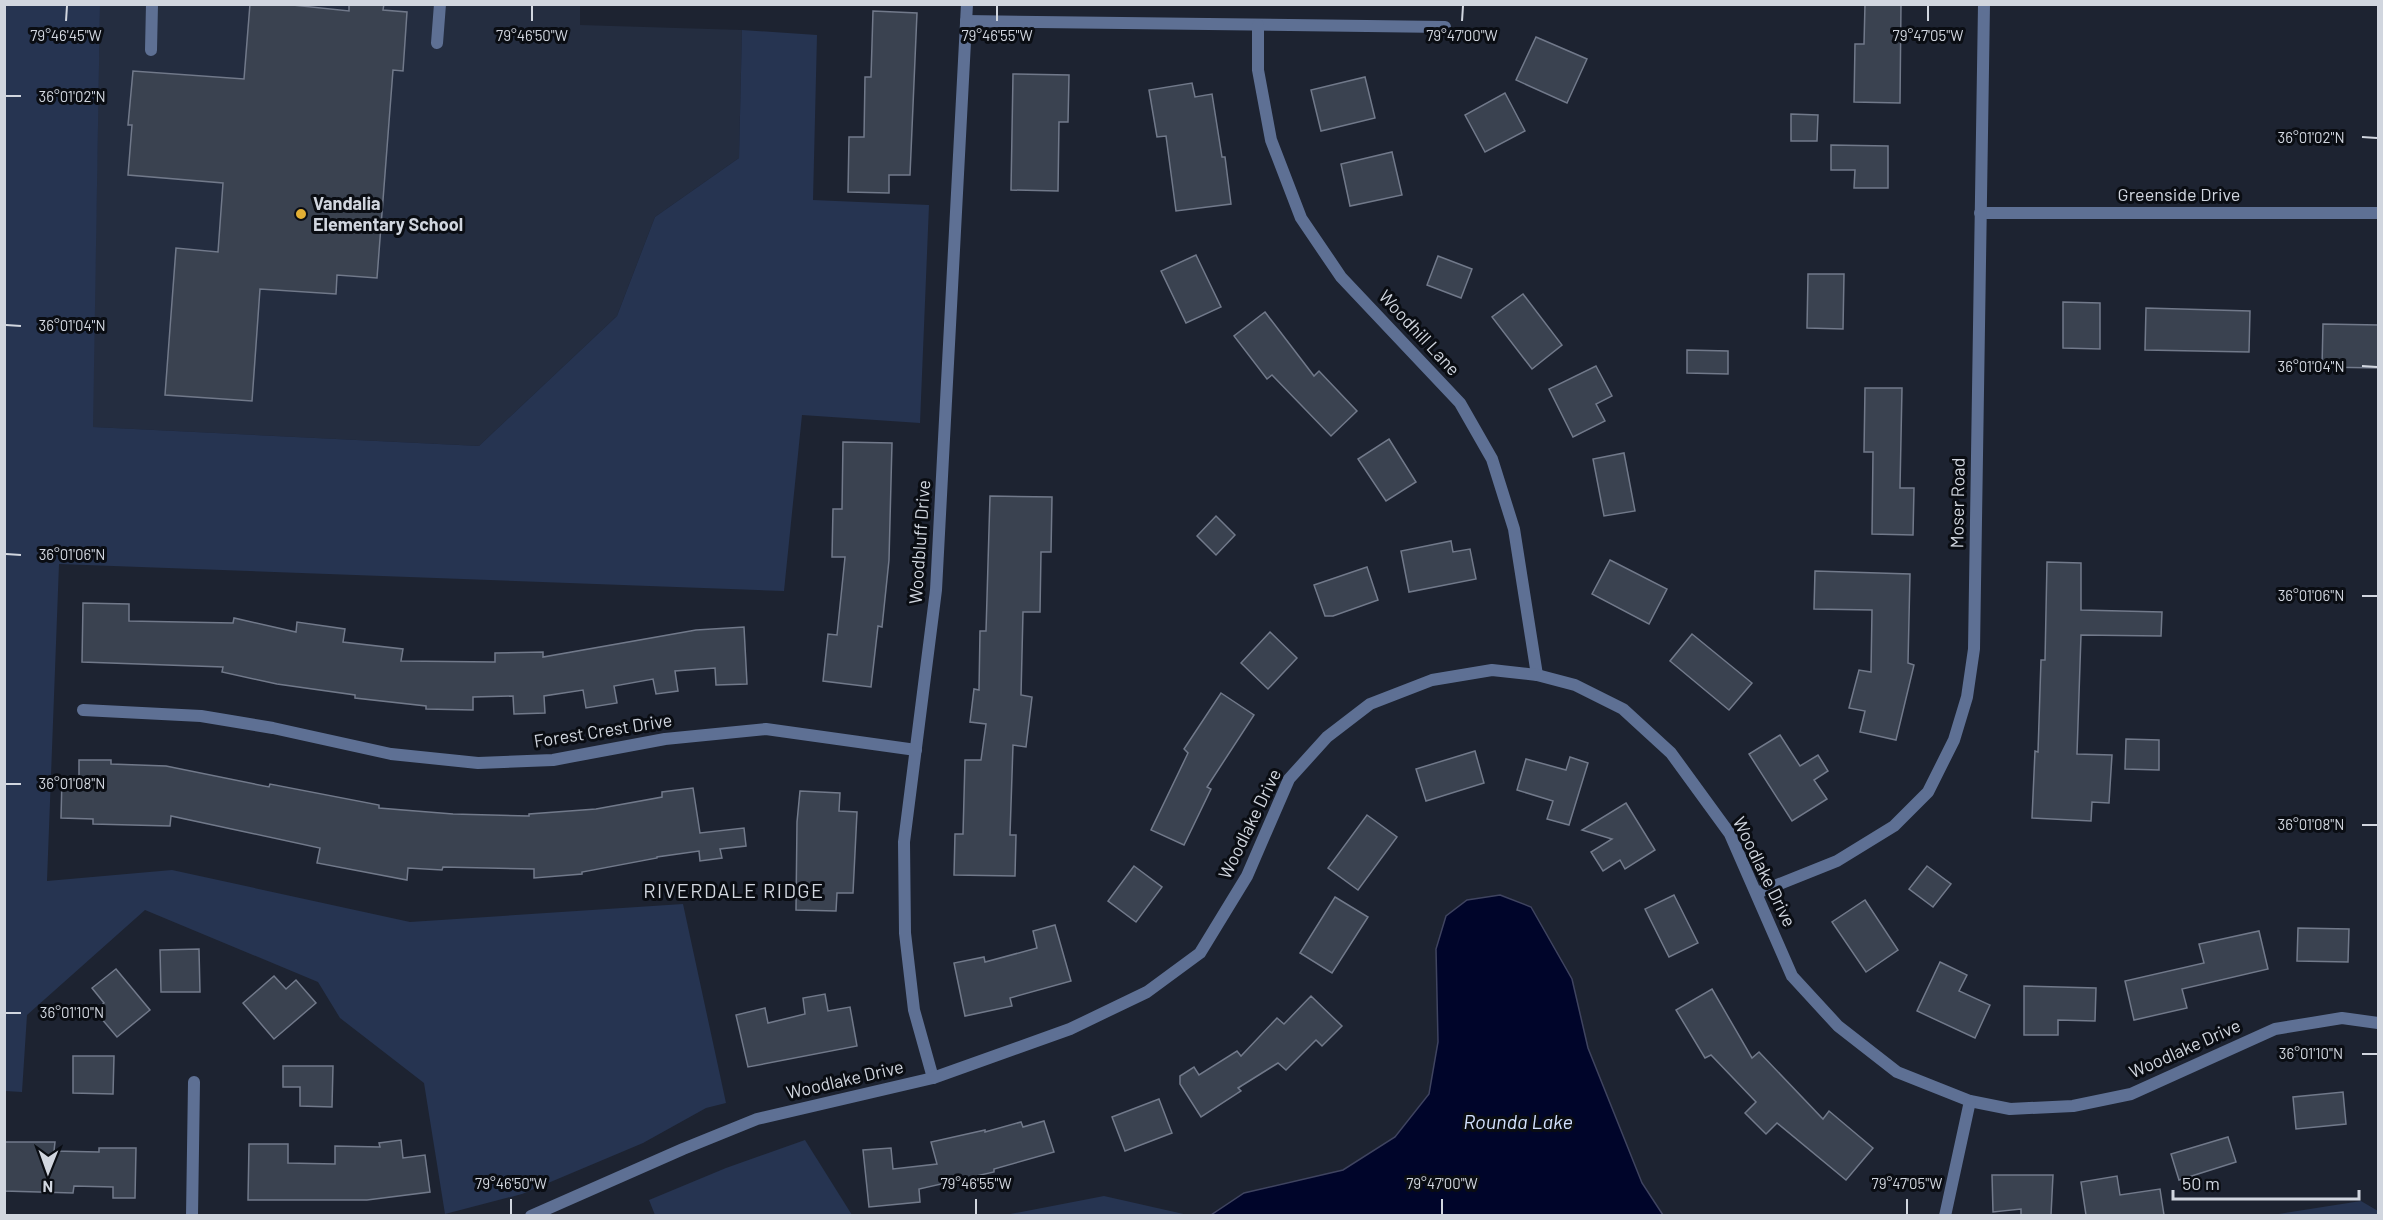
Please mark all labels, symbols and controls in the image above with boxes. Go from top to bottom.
text: 79°46'45"W [30,26,102,44]
text: 79°46'50"W [496,26,568,44]
text: 79°46'55"W [961,26,1033,44]
text: 79°47'00"W [1426,26,1498,44]
text: 79°47'05"W [1893,26,1963,44]
text: 36°01'02"N [38,87,106,105]
text: 36°01'02"N [2277,128,2345,146]
street label: Greenside Drive [2118,183,2240,205]
place label: Vandalia Elementary School [313,192,463,235]
marker: Vandalia Elementary School [294,207,308,221]
street label: Woodhill Lane [1374,285,1465,380]
text: 36°01'04"N [38,316,106,334]
text: 36°01'04"N [2277,357,2345,375]
street label: Moser Road [1945,457,1969,549]
street label: Woodbluff Drive [904,479,934,605]
text: 36°01'06"N [39,545,105,563]
text: 36°01'06"N [2278,586,2344,604]
street label: Forest Crest Drive [532,708,674,752]
street label: Woodlake Drive [1213,765,1285,882]
text: 36°01'08"N [39,774,105,792]
street label: Woodlake Drive [1729,813,1801,930]
text: 36°01'08"N [2278,815,2344,833]
district label: RIVERDALE RIDGE [643,878,825,902]
text: 36°01'10"N [40,1003,104,1021]
street label: Woodlake Drive [2125,1014,2244,1082]
text: 36°01'10"N [2279,1044,2343,1062]
street label: Woodlake Drive [784,1055,906,1103]
water label: Rounda Lake [1463,1109,1573,1133]
north arrow [18,1142,78,1202]
scale bar [2173,1163,2359,1201]
text: 50 m [2182,1172,2220,1194]
text: 79°46'50"W [475,1174,547,1192]
text: 79°46'55"W [940,1174,1012,1192]
text: 79°47'00"W [1406,1174,1478,1192]
text: 79°47'05"W [1872,1174,1942,1192]
text: N [42,1178,53,1197]

